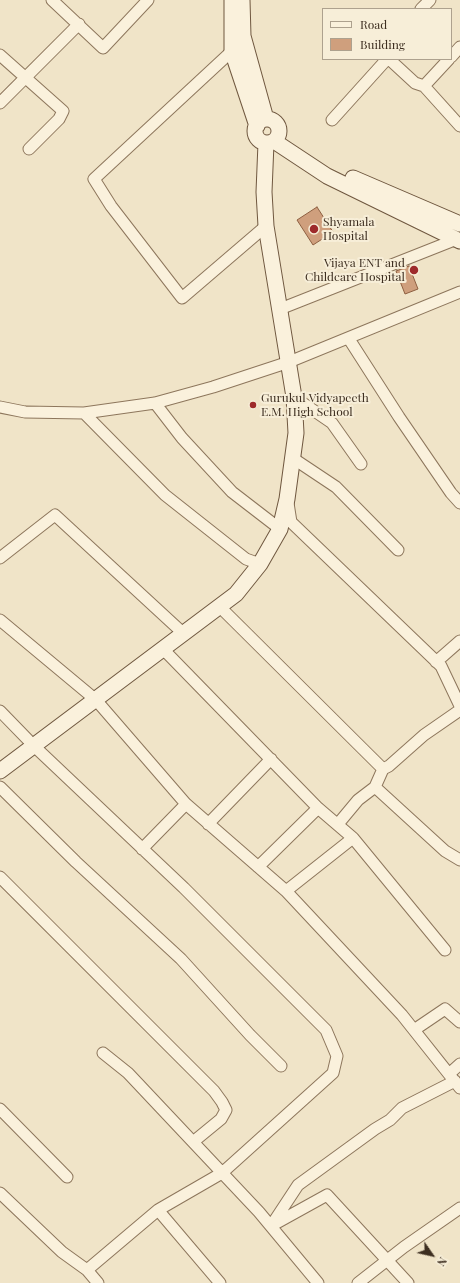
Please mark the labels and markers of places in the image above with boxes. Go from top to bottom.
place label: Shyamala Hospital [323,215,374,243]
marker: Shyamala Hospital [308,223,320,235]
place label: Vijaya ENT and Childcare Hospital [305,256,405,284]
marker: Vijaya ENT and Childcare Hospital [408,264,420,276]
place label: Gurukul Vidyapeeth E.M. High School [261,391,369,419]
marker: Gurukul Vidyapeeth E.M. High School [248,400,258,410]

